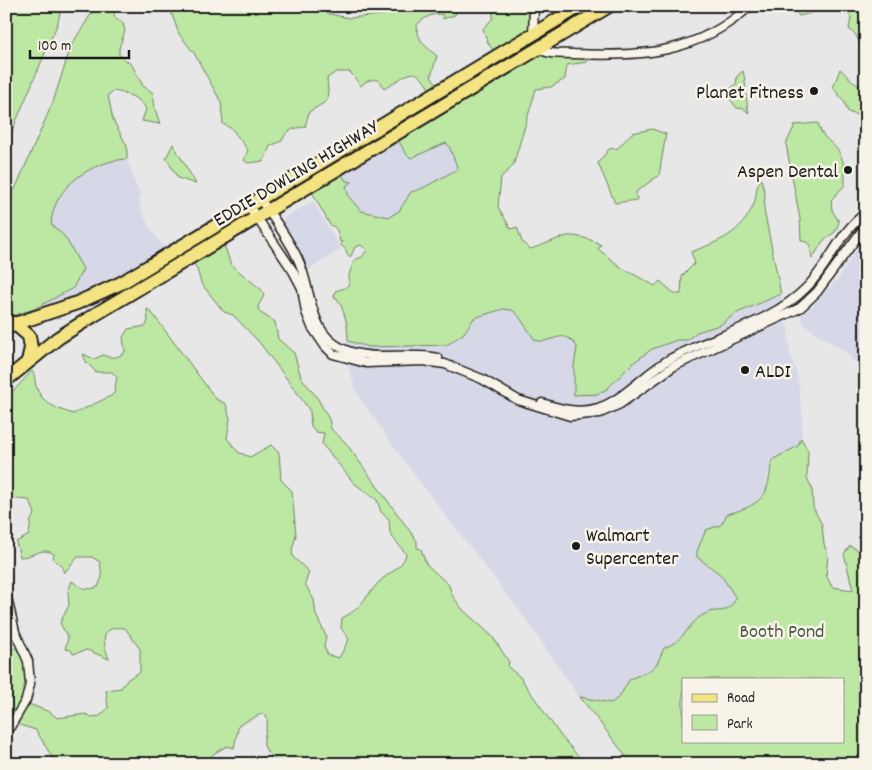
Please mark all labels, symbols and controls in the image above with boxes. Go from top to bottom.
scale bar [30,28,129,60]
text: 100 m [38,36,71,58]
place label: Planet Fitness [696,80,804,108]
marker: Planet Fitness [808,85,820,97]
street label: EDDIE DOWLING HIGHWAY [209,114,385,235]
place label: Aspen Dental [737,159,838,187]
marker: Aspen Dental [842,164,854,176]
place label: ALDI [755,359,791,387]
marker: ALDI [739,364,751,376]
place label: Walmart Supercenter [586,523,679,574]
marker: Walmart Supercenter [570,540,582,552]
park label: Booth Pond [740,619,825,647]
legend [682,678,844,742]
text: Road [727,688,755,710]
text: Park [727,714,753,736]

